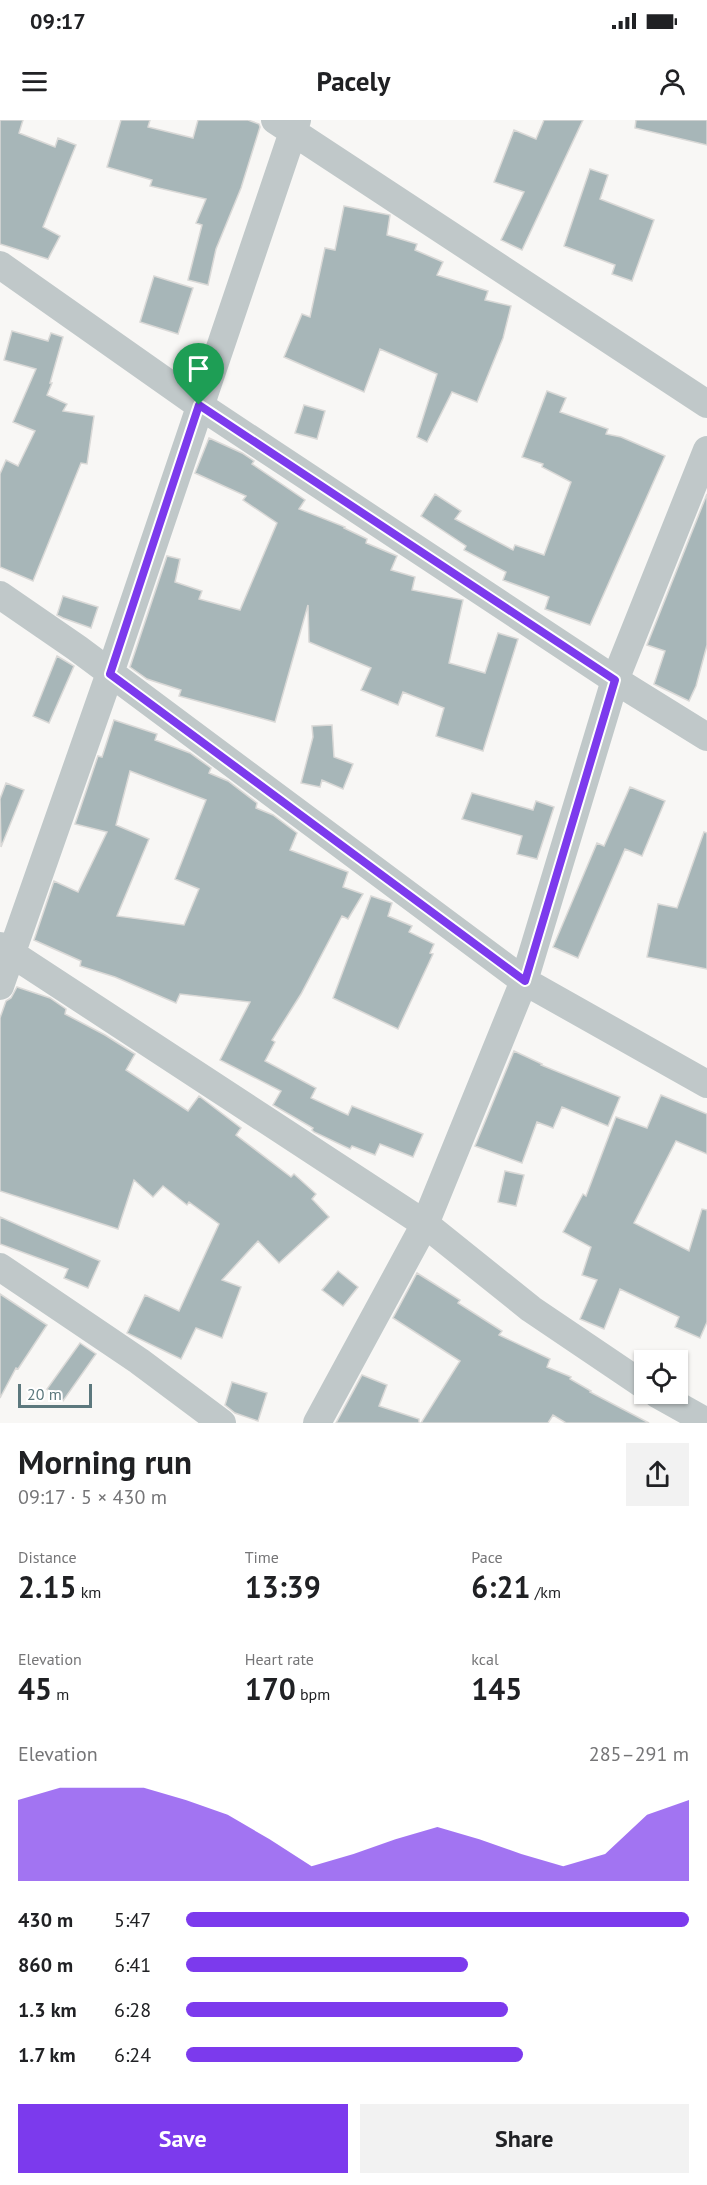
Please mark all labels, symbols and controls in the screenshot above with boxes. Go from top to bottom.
text: 09:17 [30,7,86,35]
text: Pacely [317,64,390,98]
icon: menu [18,65,51,98]
icon: person [656,65,689,98]
pin [173,343,224,405]
icon: arrive [182,352,215,385]
map controls [634,1350,688,1404]
button: locate [634,1350,688,1404]
scale bar [18,1381,92,1408]
text: 20 m [27,1384,62,1404]
text: Morning run [18,1440,192,1483]
button: share [626,1443,689,1506]
text: 09:17 · 5 × 430 m [18,1484,167,1510]
text: Distance [18,1547,77,1567]
text: Time [245,1547,279,1567]
text: Pace [471,1547,503,1567]
text: 2.15 [18,1567,76,1606]
text: 13:39 [245,1567,321,1606]
text: 6:21 [471,1567,530,1606]
text: km [76,1582,101,1602]
text: /km [530,1582,561,1602]
text: Elevation [18,1649,82,1669]
text: Heart rate [245,1649,314,1669]
text: kcal [471,1649,499,1669]
text: 45 [18,1669,52,1708]
text: 170 [245,1669,296,1708]
text: 145 [471,1669,522,1708]
text: m [52,1684,69,1704]
text: bpm [296,1684,330,1704]
text: Elevation [18,1741,98,1767]
text: 285–291 m [589,1741,689,1767]
text: 430 m [18,1907,73,1933]
text: 5:47 [114,1907,151,1933]
text: 860 m [18,1952,73,1978]
text: 6:41 [114,1952,151,1978]
text: 1.3 km [18,1997,77,2023]
text: 6:28 [114,1997,151,2023]
text: 1.7 km [18,2042,76,2068]
text: 6:24 [114,2042,151,2068]
button: Save [18,2104,348,2173]
button: Share [360,2104,689,2173]

